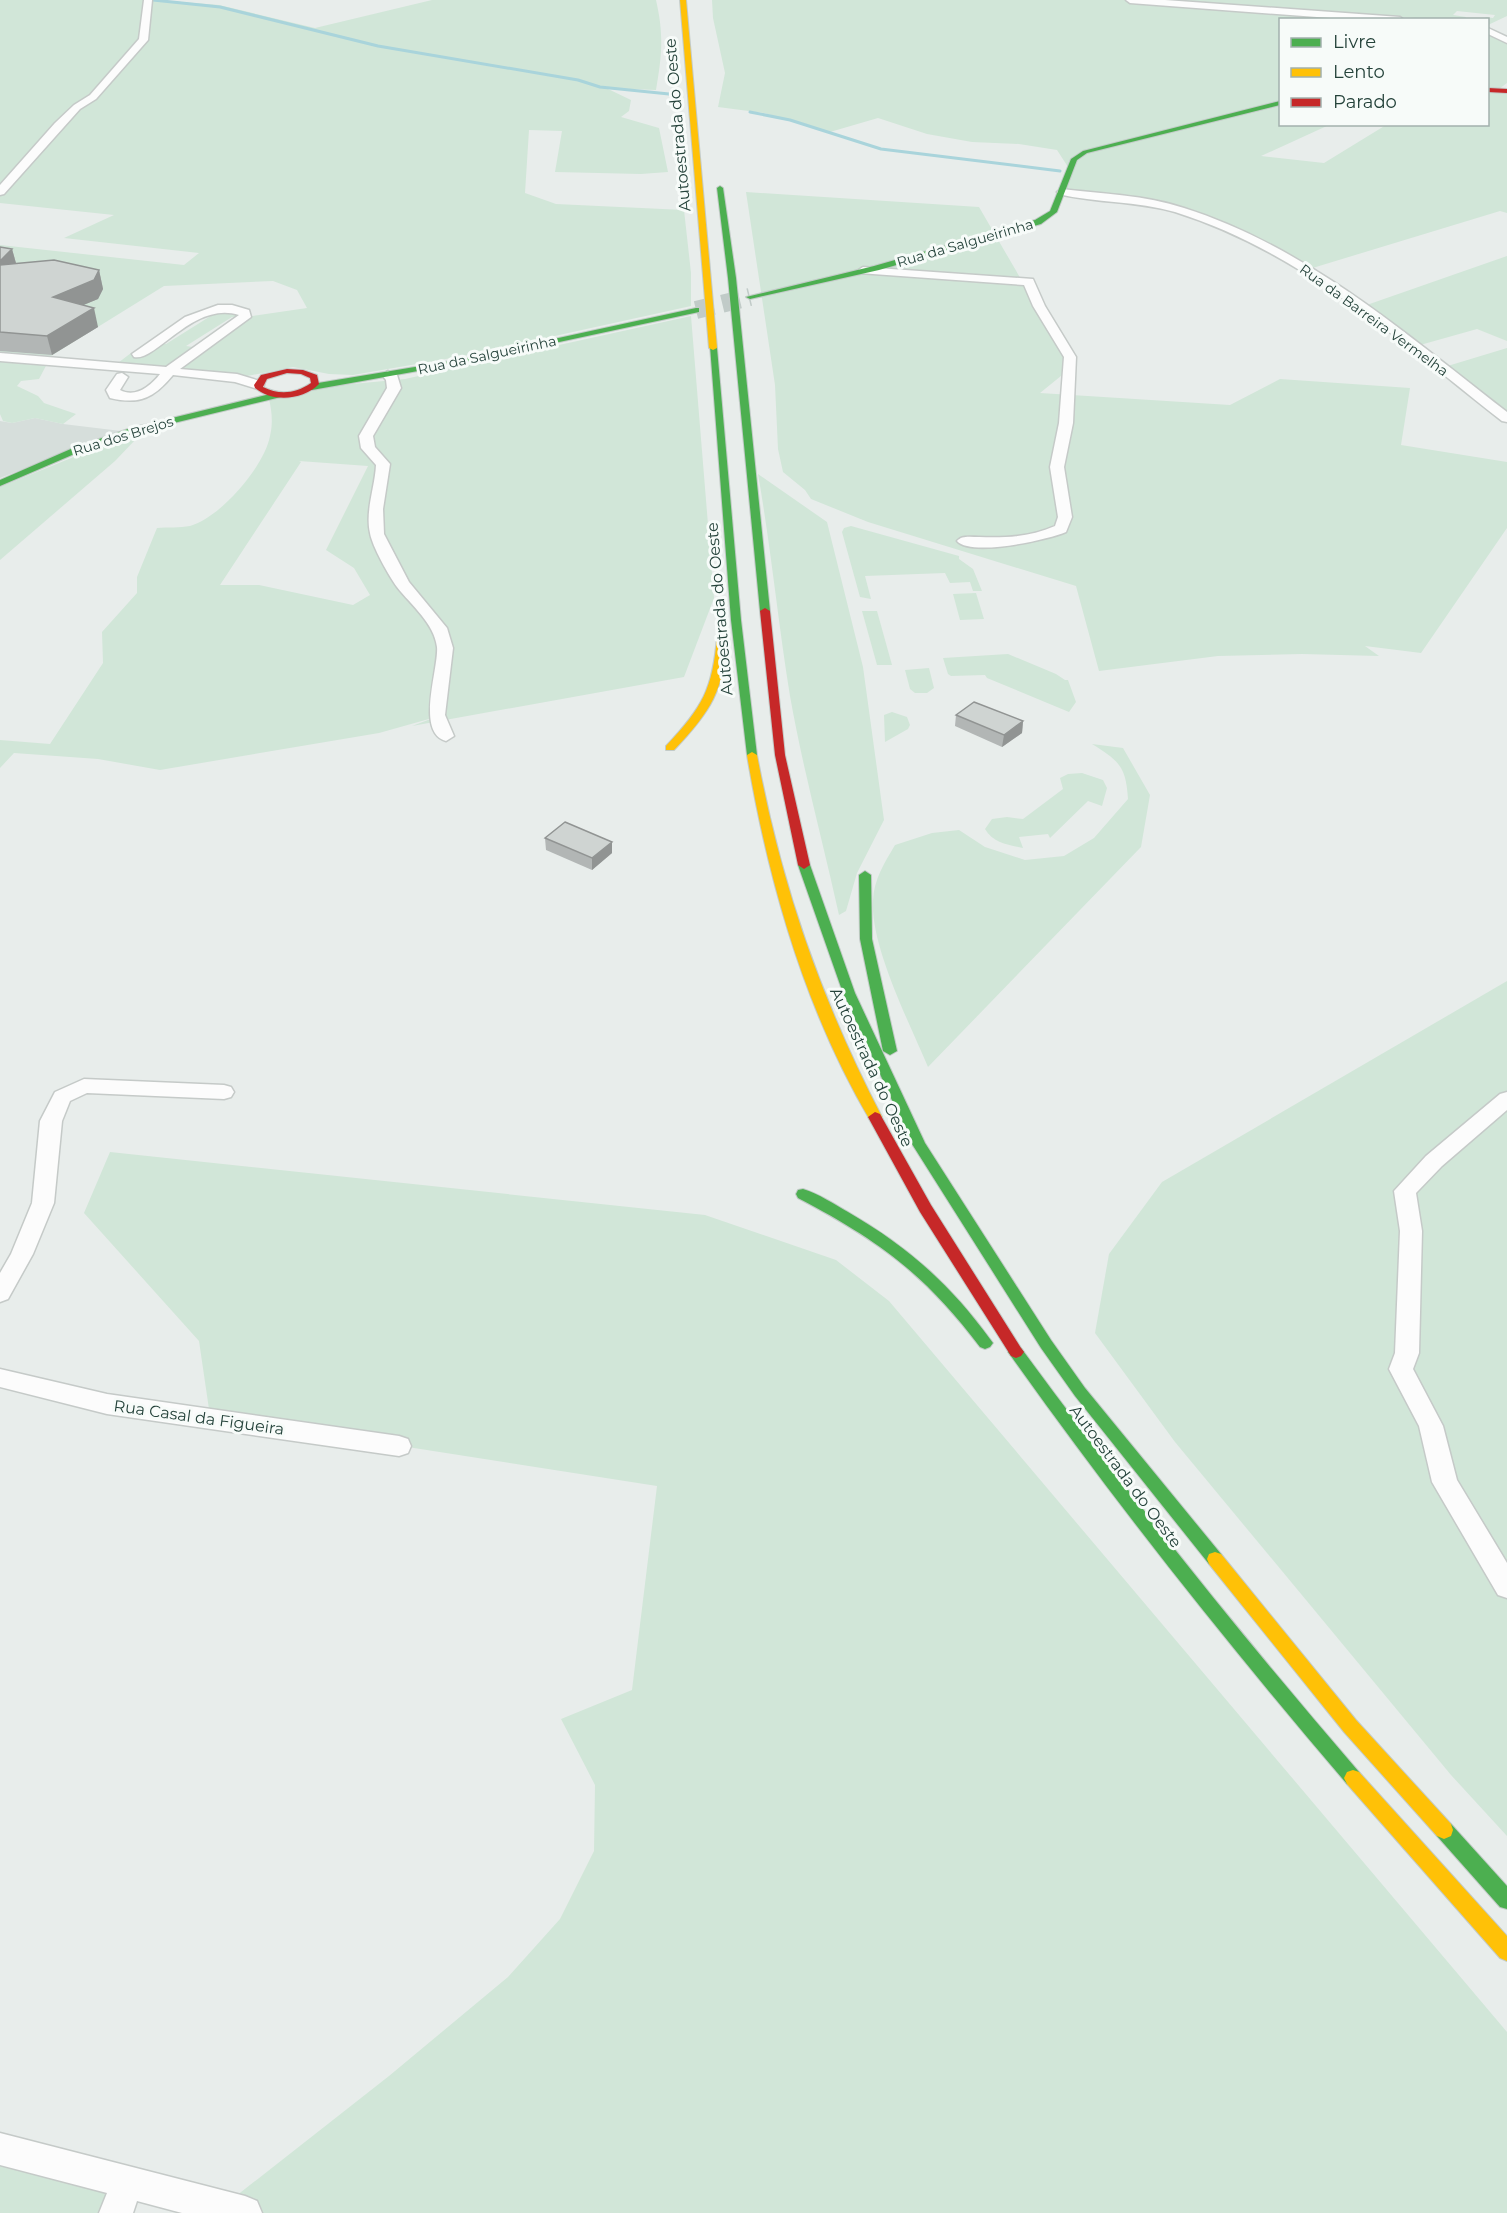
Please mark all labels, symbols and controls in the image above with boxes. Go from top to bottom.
legend [1279,18,1489,126]
text: Livre [1333,31,1376,53]
street label: Autoestrada do Oeste [660,38,695,212]
text: Lento [1333,61,1385,83]
text: Parado [1333,91,1397,113]
street label: Rua da Salgueirinha [895,215,1035,271]
street label: Rua da Barreira Vermelha [1296,260,1452,380]
street label: Rua da Salgueirinha [416,332,558,378]
street label: Rua dos Brejos [71,412,176,460]
street label: Autoestrada do Oeste [702,522,737,696]
street label: Autoestrada do Oeste [826,984,917,1150]
street label: Rua Casal da Figueira [112,1396,285,1439]
street label: Autoestrada do Oeste [1066,1401,1185,1551]

